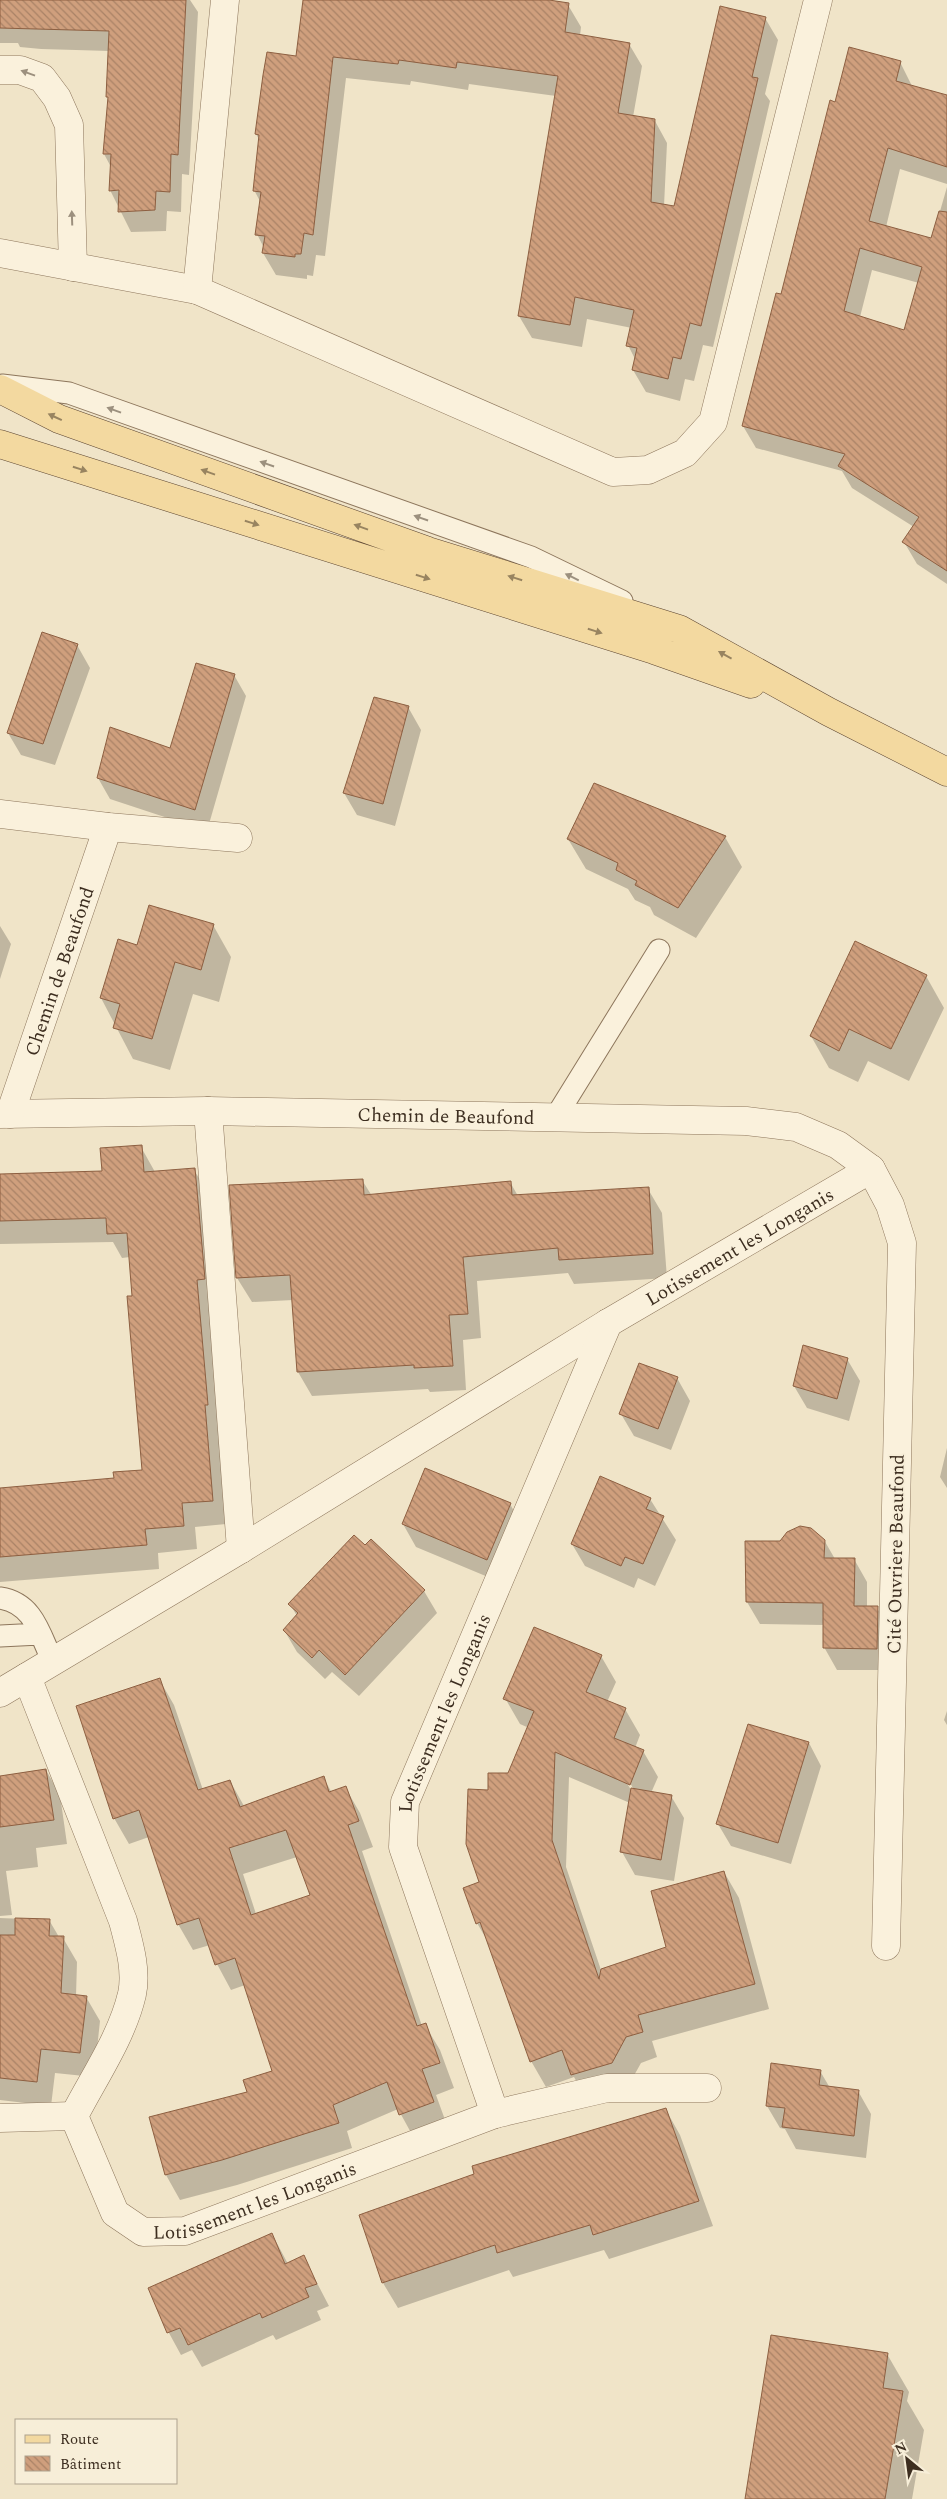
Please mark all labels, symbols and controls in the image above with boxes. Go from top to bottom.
one-way arrow [21,69,36,76]
one-way arrow [67,210,75,226]
one-way arrow [106,406,121,414]
one-way arrow [48,412,62,420]
one-way arrow [260,460,275,468]
one-way arrow [73,465,88,473]
one-way arrow [200,468,215,476]
one-way arrow [413,514,428,521]
one-way arrow [244,520,259,528]
one-way arrow [353,523,368,531]
one-way arrow [565,573,579,581]
one-way arrow [416,574,431,582]
one-way arrow [507,574,522,582]
one-way arrow [588,628,603,636]
one-way arrow [718,651,733,659]
street label: Chemin de Beaufond [18,883,103,1060]
street label: Chemin de Beaufond [357,1101,535,1133]
street label: Lotissement les Longanis [640,1181,840,1314]
street label: Cité Ouvriere Beaufond [880,1454,913,1654]
street label: Lotissement les Longanis [392,1609,499,1813]
street label: Lotissement les Longanis [153,2155,361,2248]
legend [15,2419,178,2484]
text: Route [60,2428,99,2451]
north arrow [882,2434,932,2484]
text: N [891,2436,911,2460]
text: Bâtiment [60,2453,121,2476]

